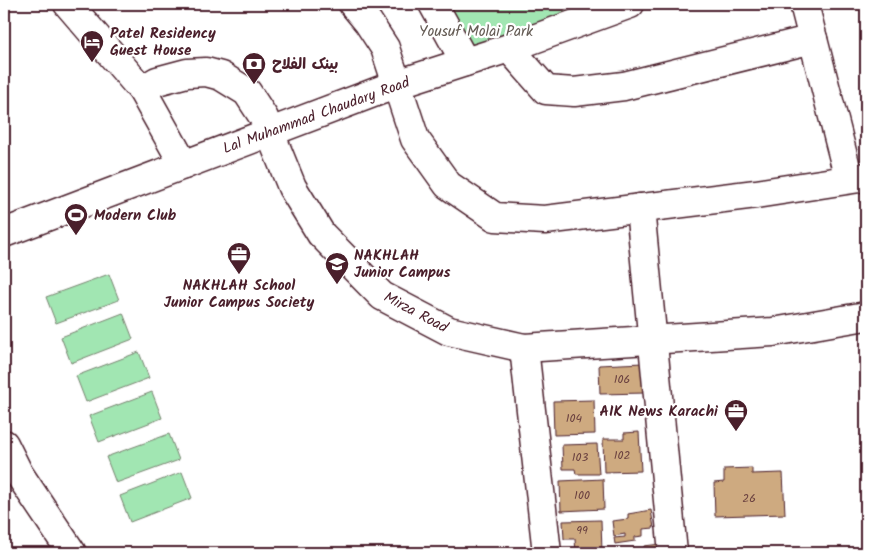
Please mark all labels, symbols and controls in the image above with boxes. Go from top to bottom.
park label: Yousuf Molai Park [419,20,534,44]
place label: Patel Residency Guest House [110,22,216,63]
hotel icon: Patel Residency Guest House [79,29,105,63]
bank icon: بینک الفلاح [241,51,267,85]
place label: بینک الفلاح [272,53,338,77]
street label: Lal Muhammad Chaudary Road [220,71,414,161]
sports icon: Modern Club [63,202,89,236]
place label: Modern Club [94,204,177,228]
office icon: NAKHLAH School Junior Campus Society [226,241,252,275]
place label: NAKHLAH Junior Campus [354,244,450,285]
school or university icon: NAKHLAH Junior Campus [324,251,350,285]
place label: NAKHLAH School Junior Campus Society [164,274,314,315]
street label: Mirza Road [379,286,453,340]
house number: 106 [614,370,630,389]
office icon: AIK News Karachi [723,398,749,432]
place label: AIK News Karachi [599,400,719,424]
house number: 104 [566,409,583,428]
house number: 102 [614,446,630,465]
house number: 103 [572,448,588,467]
house number: 100 [574,486,590,505]
house number: 26 [742,489,756,508]
house number: 99 [576,521,588,540]

